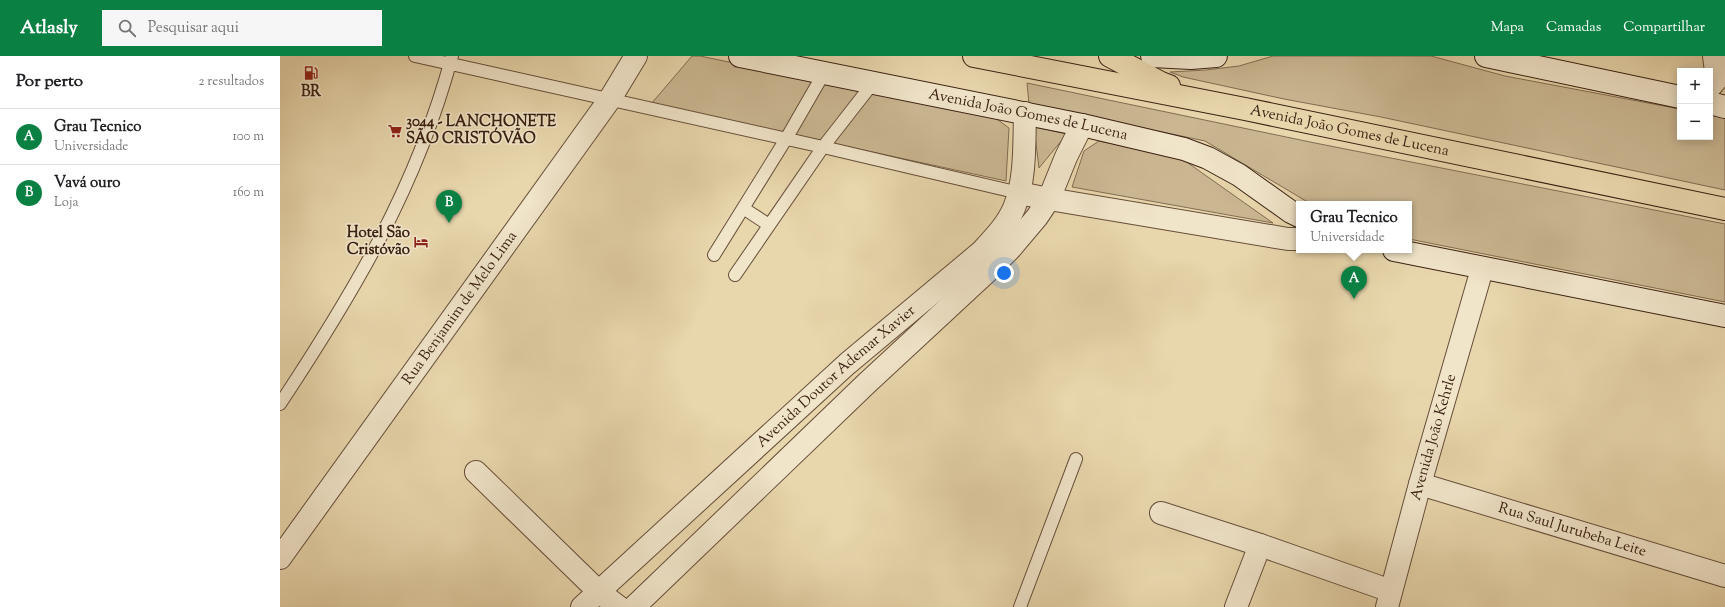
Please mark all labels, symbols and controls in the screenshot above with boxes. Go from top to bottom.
search box [102,10,382,46]
text: Atlasly [20,15,78,42]
icon: search [116,17,138,39]
text: Pesquisar aqui [148,18,239,39]
text: Mapa [1491,18,1524,38]
text: Camadas [1546,18,1601,38]
text: Compartilhar [1623,18,1705,38]
fuel station icon: BR [303,65,319,81]
map controls [1677,68,1713,140]
button: + [1677,68,1713,104]
text: Por perto [16,70,83,94]
text: 2 resultados [198,73,264,91]
place label: BR [301,82,321,103]
street label: Avenida João Gomes de Lucena [927,84,1130,146]
street label: Avenida João Gomes de Lucena [1248,100,1451,162]
button: − [1677,104,1713,140]
place label: 3044 - LANCHONETE SÃO CRISTÓVÃO [406,112,557,150]
text: Grau Tecnico [54,117,141,138]
supermarket icon: 3044 - LANCHONETE SÃO CRISTÓVÃO [387,123,403,139]
text: A [24,128,34,146]
text: 100 m [232,128,264,146]
text: Universidade [54,138,128,156]
text: Vavá ouro [54,173,121,194]
text: B [25,184,33,202]
text: 160 m [233,184,264,202]
pin: B [436,190,462,223]
text: Loja [54,194,78,212]
popup [1296,201,1412,253]
text: Grau Tecnico [1310,208,1398,229]
place label: Hotel São Cristóvão [347,223,410,261]
street label: Rua Benjamim de Melo Lima [397,227,522,389]
text: Universidade [1310,229,1385,247]
hotel icon: Hotel São Cristóvão [413,234,429,250]
your location [994,263,1014,283]
pin: A [1341,266,1367,299]
street label: Avenida Doutor Ademar Xavier [752,300,920,452]
street label: Avenida João Kehrle [1406,372,1462,503]
street label: Rua Saul Jurubeba Leite [1496,498,1649,562]

